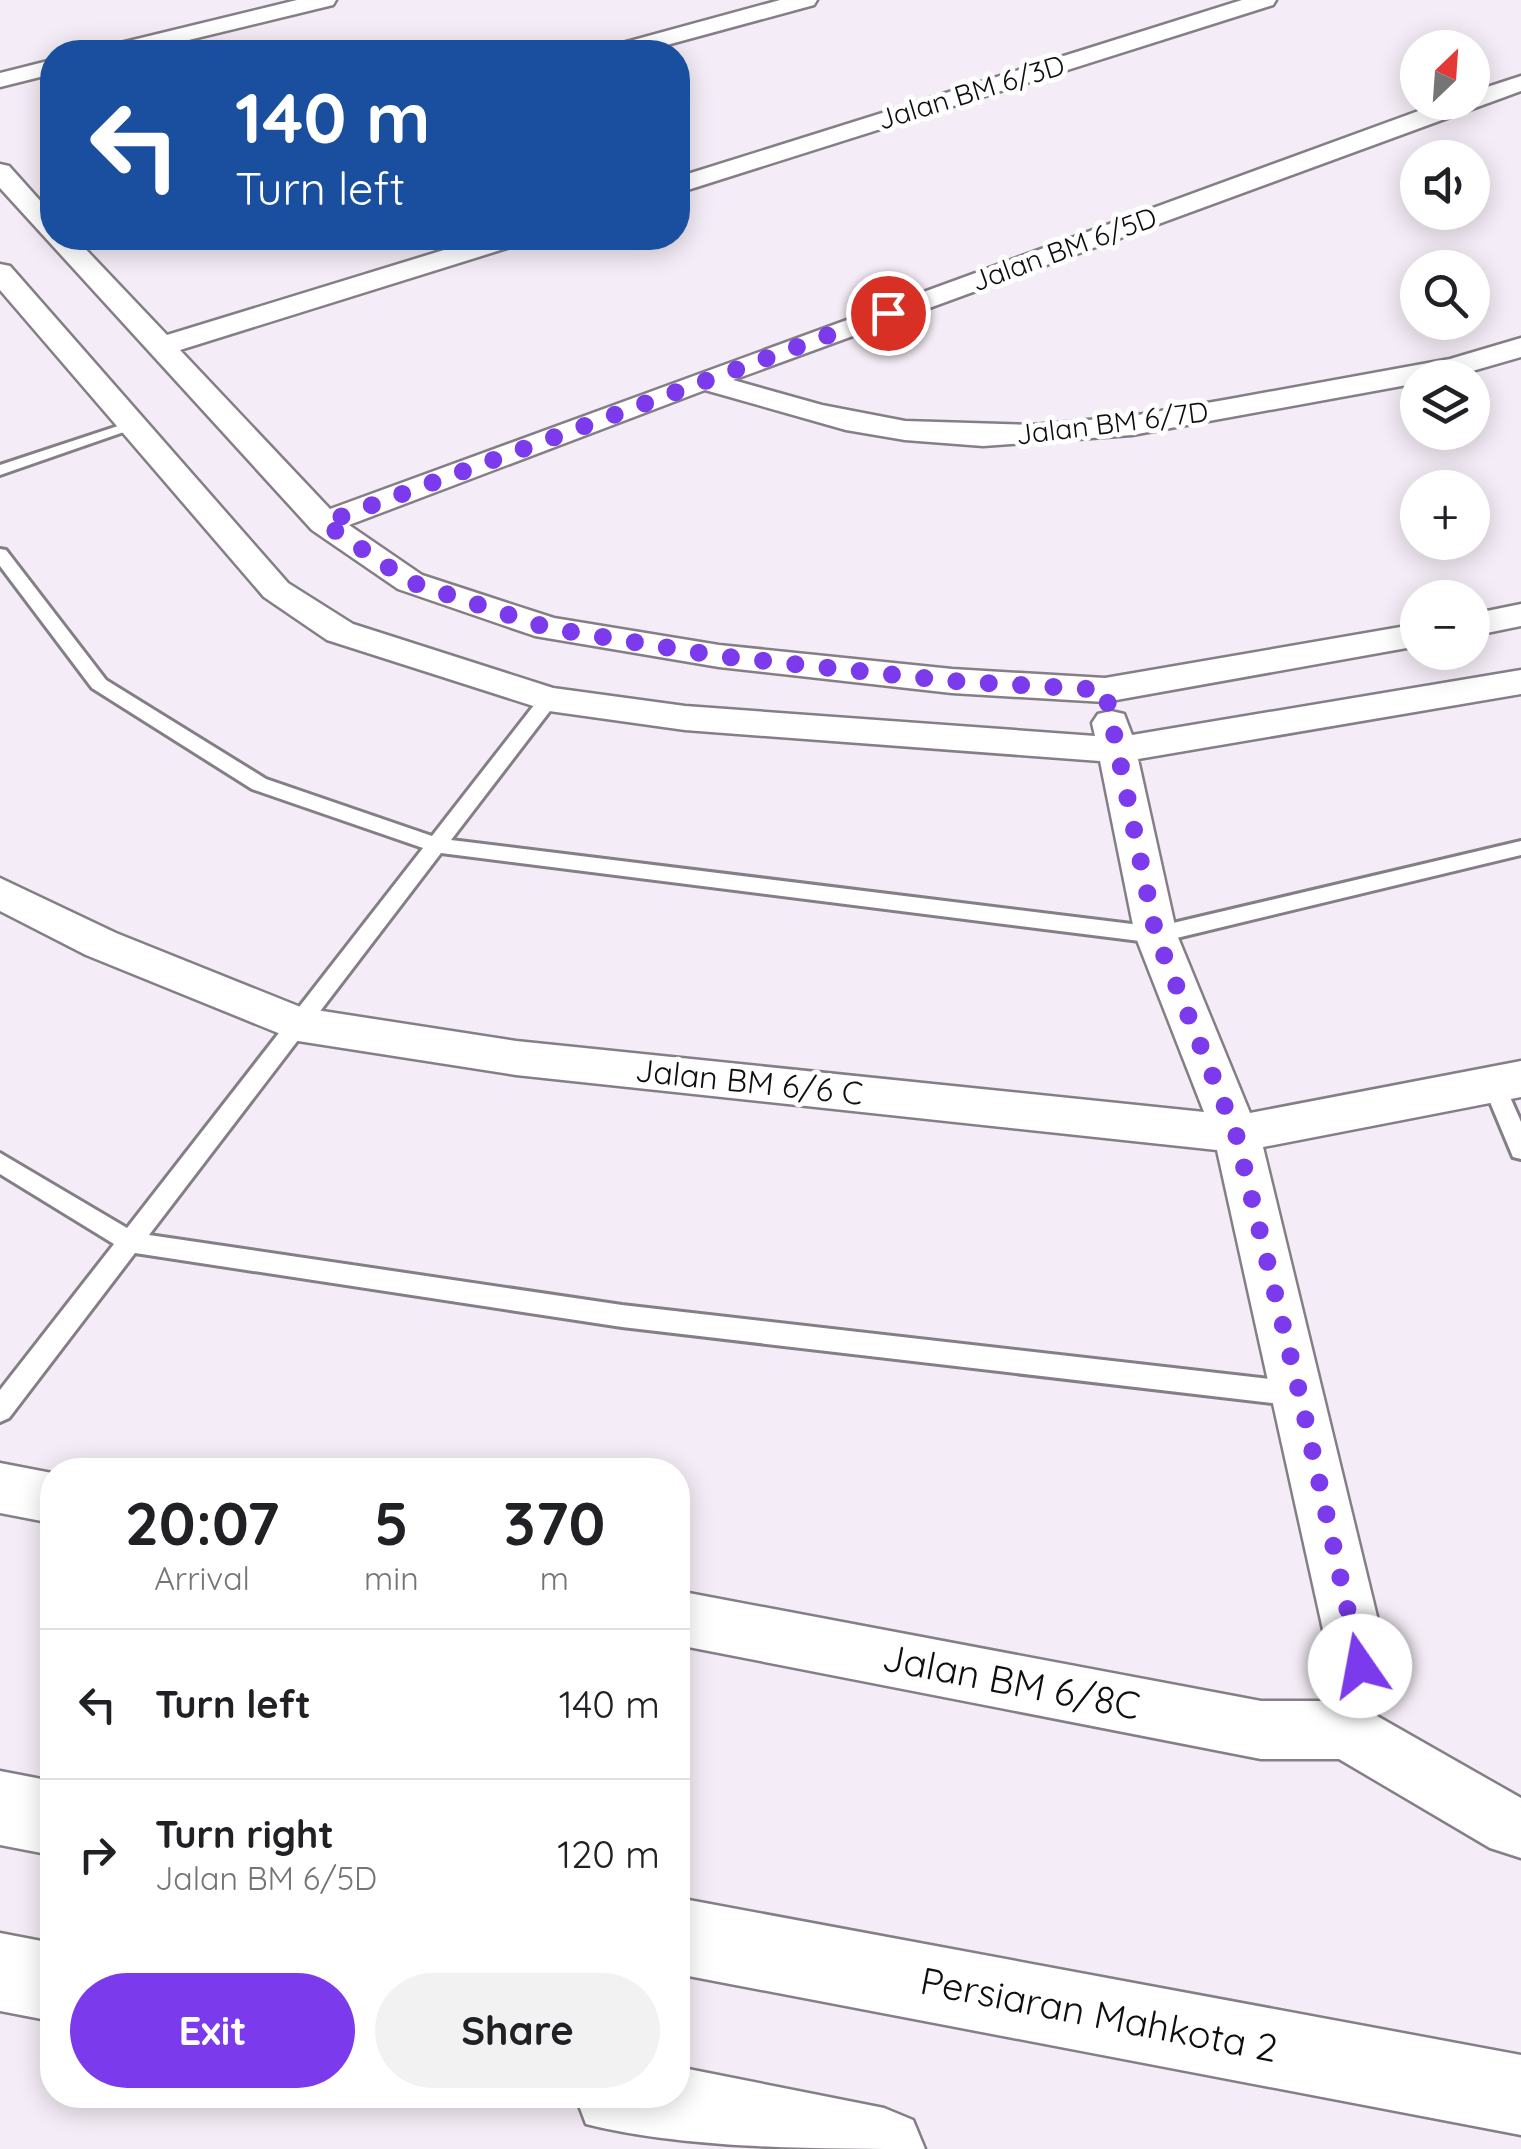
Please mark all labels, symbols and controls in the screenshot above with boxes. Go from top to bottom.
north arrow [1400,30,1490,120]
map controls [1400,30,1490,670]
street label: Jalan BM 6/3D [873,46,1069,137]
text: 140 m [235,73,431,161]
icon: left [70,80,200,210]
button: sound [1400,140,1490,230]
text: Turn left [235,160,405,216]
street label: Jalan BM 6/5D [967,199,1161,298]
button: search [1400,250,1490,340]
pin [846,271,931,356]
icon: arrive [861,286,916,341]
button: layers [1400,360,1490,450]
street label: Jalan BM 6/7D [1014,393,1210,452]
button: + [1400,470,1490,560]
button: − [1400,580,1490,670]
street label: Jalan BM 6/6 C [633,1049,865,1113]
text: 20:07 [125,1485,279,1560]
text: 5 [374,1485,409,1560]
text: 370 [503,1485,605,1560]
text: Arrival [154,1558,250,1598]
text: min [364,1558,419,1598]
text: m [540,1558,569,1598]
position arrow [1308,1614,1412,1718]
street label: Jalan BM 6/8C [878,1633,1144,1729]
icon: left [70,1677,125,1732]
text: Turn left [155,1680,311,1728]
text: 140 m [559,1680,660,1728]
text: Turn right [155,1810,334,1858]
icon: right [70,1827,125,1882]
text: 120 m [557,1830,660,1878]
text: Jalan BM 6/5D [155,1858,377,1898]
street label: Persiaran Mahkota 2 [917,1956,1282,2072]
button: Exit [70,1973,355,2088]
button: Share [375,1973,660,2088]

